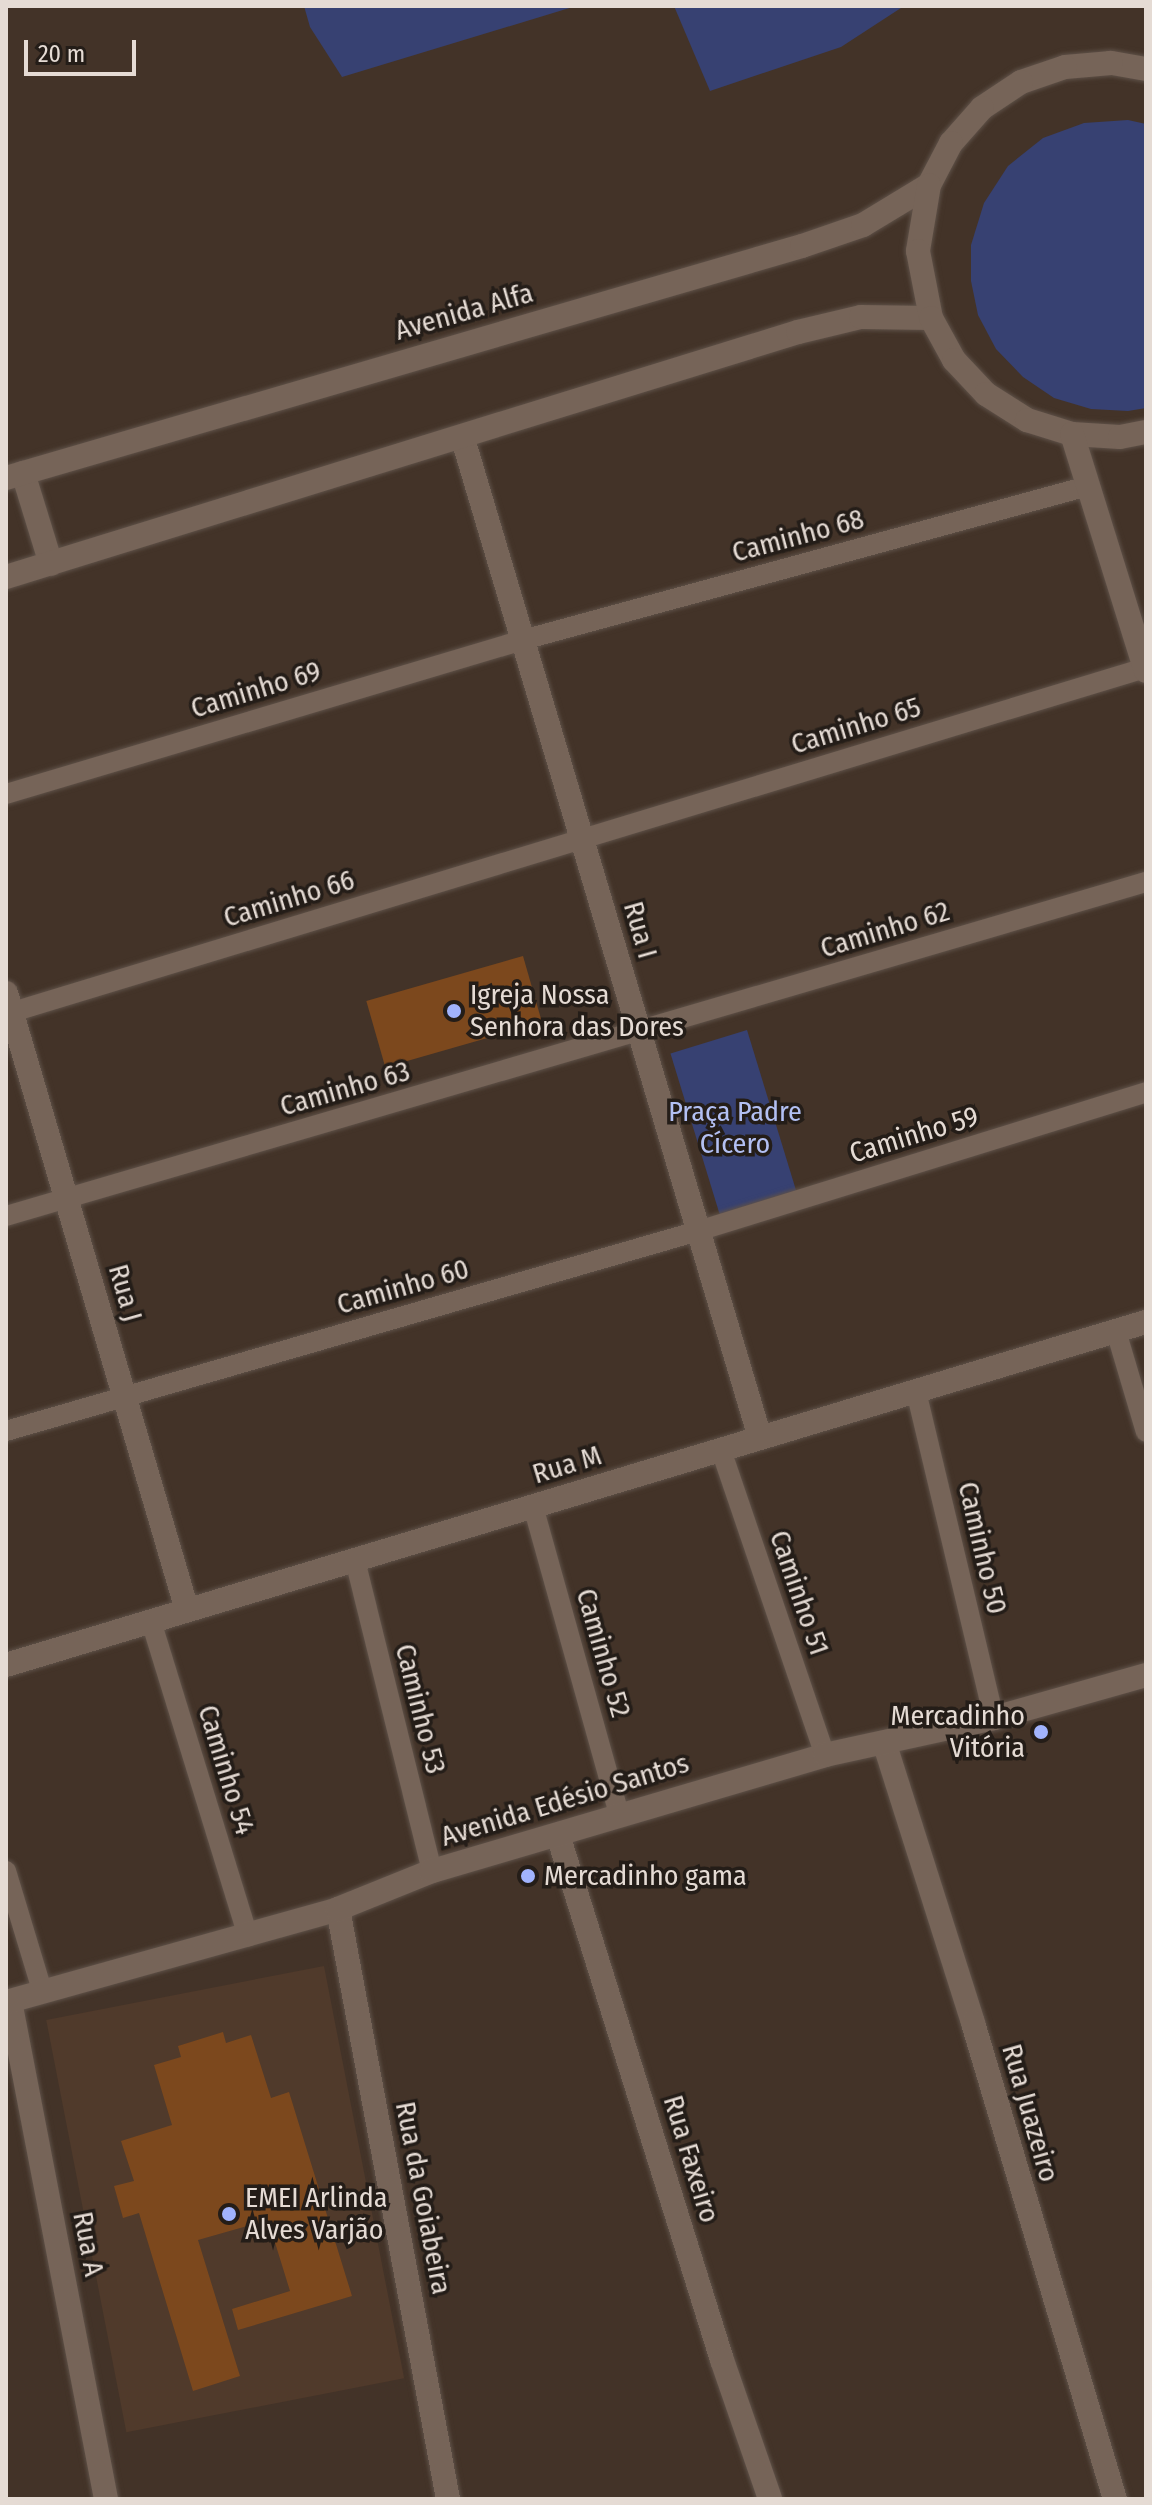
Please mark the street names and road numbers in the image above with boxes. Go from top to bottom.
street label: Avenida Alfa [391,276,537,348]
street label: Caminho 68 [728,502,868,570]
street label: Caminho 69 [187,654,325,726]
street label: Caminho 65 [787,690,925,762]
street label: Caminho 66 [220,863,358,935]
street label: Caminho 62 [816,894,954,966]
street label: Rua I [616,898,664,962]
street label: Caminho 63 [276,1054,414,1124]
street label: Caminho 59 [845,1099,983,1171]
street label: Caminho 60 [333,1252,473,1322]
street label: Rua J [101,1261,149,1325]
street label: Rua M [529,1439,605,1491]
street label: Caminho 50 [951,1479,1013,1617]
street label: Caminho 51 [762,1526,836,1660]
street label: Caminho 52 [569,1585,637,1721]
street label: Caminho 53 [388,1641,452,1777]
street label: Caminho 54 [190,1701,262,1839]
street label: Avenida Edésio Santos [437,1746,693,1854]
street label: Rua Juazeiro [994,2040,1066,2186]
street label: Rua Faxeiro [656,2091,726,2227]
street label: Rua da Goiabeira [388,2099,458,2297]
street label: Rua A [65,2209,111,2279]

